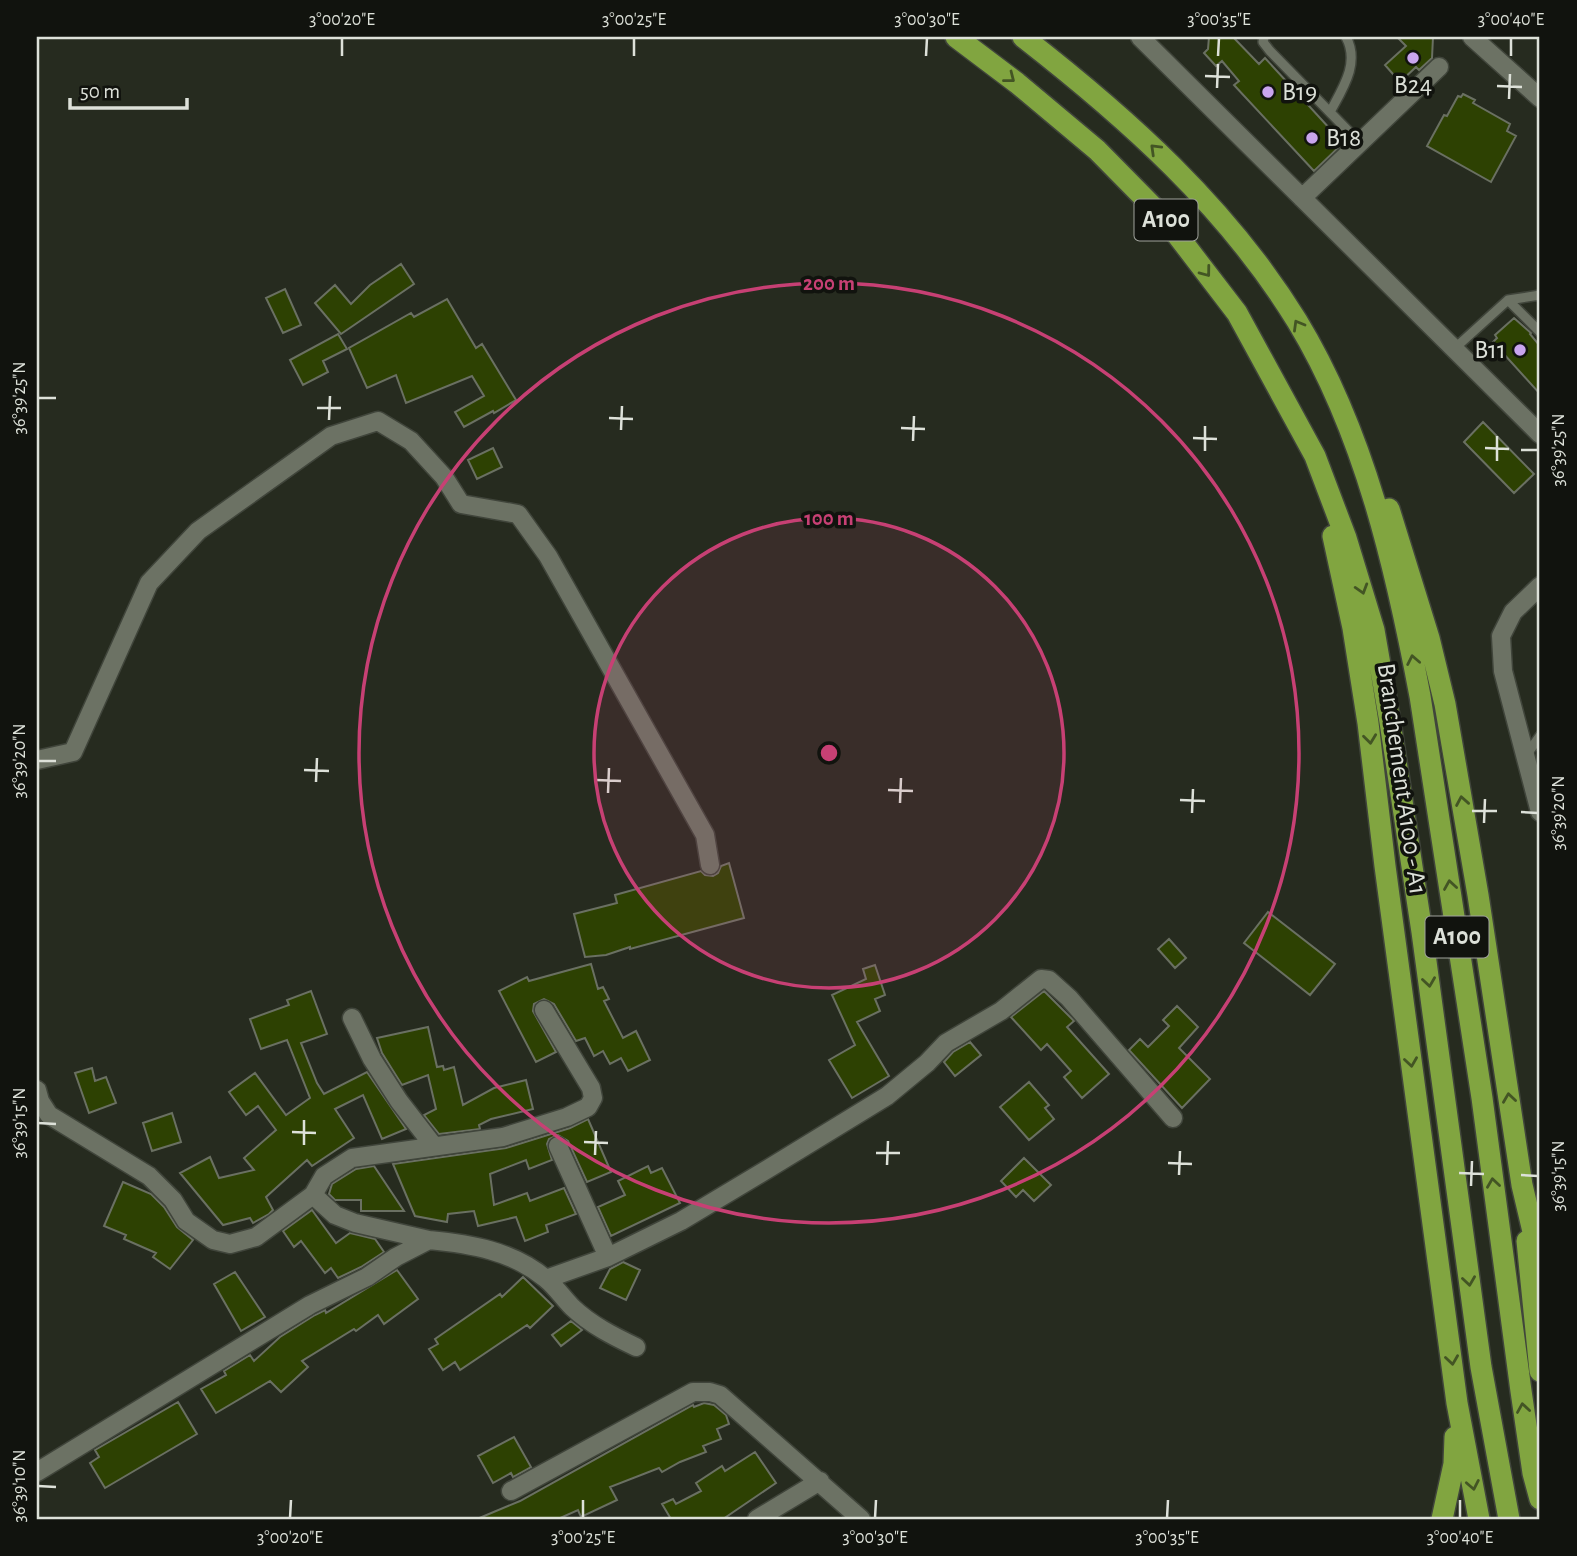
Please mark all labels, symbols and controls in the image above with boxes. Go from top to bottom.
text: 3°00'20"E [309,11,375,29]
text: 3°00'25"E [602,11,666,29]
text: 3°00'30"E [894,11,960,29]
text: 3°00'35"E [1187,11,1251,29]
text: 3°00'40"E [1478,11,1545,29]
marker: B24 [1405,50,1421,66]
scale bar [70,66,187,110]
one-way arrow [1002,70,1015,83]
place label: B24 [1394,72,1432,98]
place label: B19 [1282,79,1317,105]
text: 50 m [80,81,120,102]
marker: B19 [1260,84,1276,100]
place label: B18 [1326,125,1361,151]
marker: B18 [1304,130,1320,146]
one-way arrow [1150,145,1163,158]
road number: A100 [1134,200,1198,240]
one-way arrow [1197,264,1210,277]
text: 200 m [803,273,855,294]
one-way arrow [1293,319,1306,332]
place label: B11 [1474,337,1506,363]
marker: B11 [1512,342,1528,358]
text: 36°39'25"N [11,361,29,435]
text: 36°39'25"N [1550,413,1568,487]
text: 100 m [804,508,854,529]
one-way arrow [1353,583,1368,595]
one-way arrow [1406,654,1421,666]
street label: Branchement A100 - A1 [1373,662,1431,896]
text: 36°39'20"N [11,723,29,799]
one-way arrow [1363,733,1378,745]
centre of rings [817,741,841,765]
text: 36°39'20"N [1550,775,1568,851]
one-way arrow [1455,795,1470,807]
one-way arrow [1442,879,1457,891]
road number: A100 [1426,917,1488,958]
one-way arrow [1421,977,1436,988]
one-way arrow [1404,1056,1419,1068]
text: 36°39'15"N [11,1087,29,1159]
one-way arrow [1502,1092,1517,1104]
text: 36°39'15"N [1550,1140,1568,1212]
one-way arrow [1486,1177,1501,1189]
one-way arrow [1461,1275,1476,1287]
one-way arrow [1444,1354,1459,1366]
one-way arrow [1516,1402,1531,1414]
text: 36°39'10"N [11,1449,29,1523]
one-way arrow [1464,1479,1479,1491]
text: 3°00'20"E [257,1529,323,1547]
text: 3°00'25"E [551,1529,615,1547]
text: 3°00'30"E [842,1529,908,1547]
text: 3°00'35"E [1135,1529,1199,1547]
text: 3°00'40"E [1427,1529,1494,1547]

